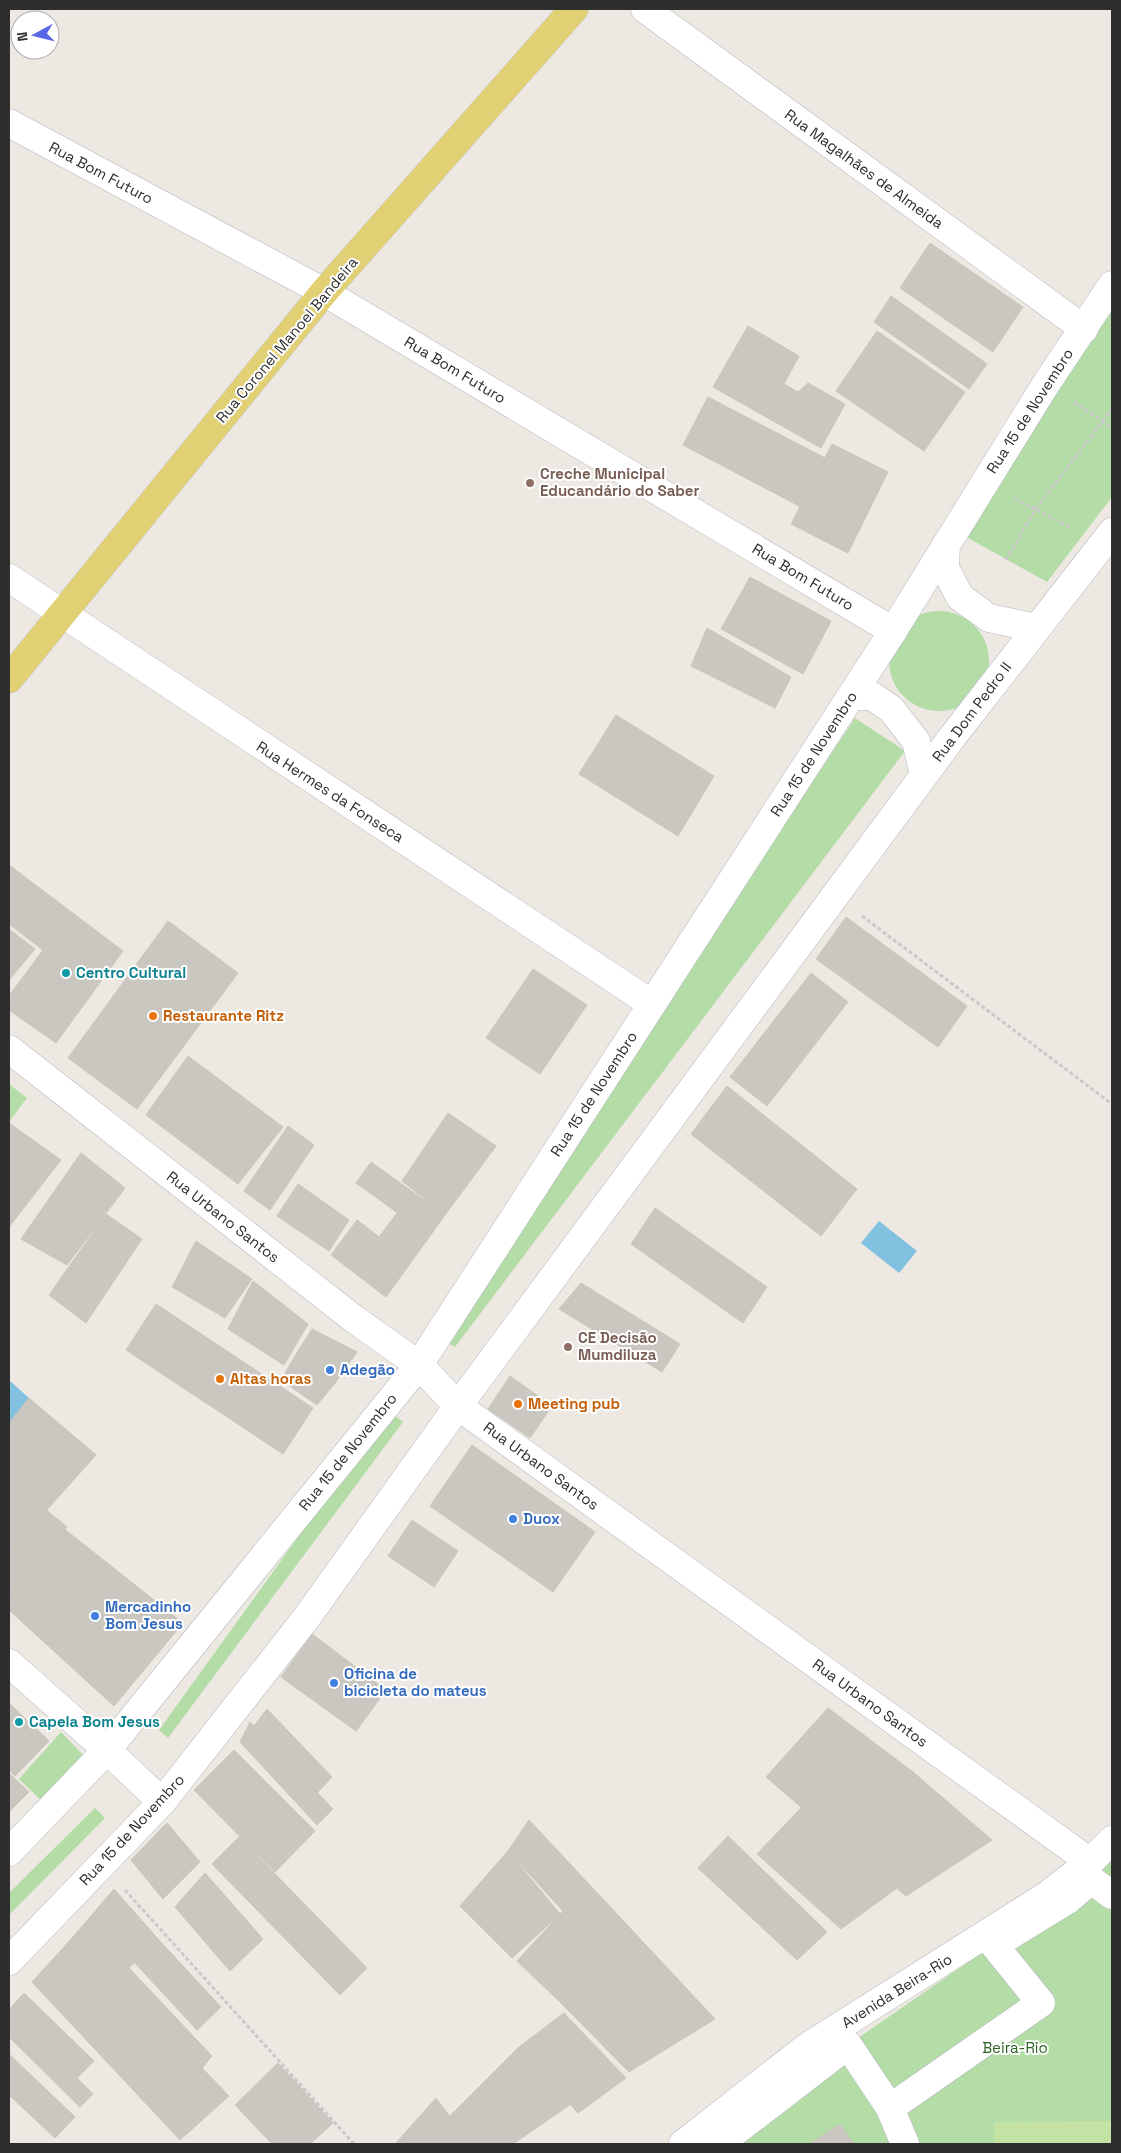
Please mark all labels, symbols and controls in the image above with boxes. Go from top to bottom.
north arrow [10,10,60,60]
text: N [13,31,32,42]
street label: Rua Magalhães de Almeida [781,105,948,233]
street label: Rua Bom Futuro [46,137,157,208]
street label: Rua Coronel Manoel Bandeira [212,253,362,427]
street label: Rua Bom Futuro [401,332,509,407]
street label: Rua 15 de Novembro [982,345,1077,477]
place label: Creche Municipal Educandário do Saber [540,464,700,500]
marker: Creche Municipal Educandário do Saber [524,477,536,489]
street label: Rua Bom Futuro [749,539,857,614]
street label: Rua Dom Pedro II [928,658,1015,765]
street label: Rua 15 de Novembro [766,688,861,820]
street label: Rua Hermes da Fonseca [253,737,408,847]
place label: Centro Cultural [76,963,186,982]
marker: Centro Cultural [60,967,72,979]
place label: Restaurante Ritz [163,1006,284,1025]
marker: Restaurante Ritz [147,1010,159,1022]
street label: Rua 15 de Novembro [546,1028,641,1160]
street label: Rua Urbano Santos [163,1167,284,1267]
place label: CE Decisão Mumdiluza [578,1328,657,1364]
marker: CE Decisão Mumdiluza [562,1341,574,1353]
place label: Adegão [340,1360,395,1379]
marker: Adegão [324,1364,336,1376]
place label: Altas horas [230,1369,311,1388]
marker: Altas horas [214,1373,226,1385]
street label: Rua 15 de Novembro [294,1389,401,1514]
place label: Meeting pub [528,1394,620,1413]
marker: Meeting pub [512,1398,524,1410]
street label: Rua Urbano Santos [480,1417,603,1514]
place label: Duox [523,1509,560,1528]
marker: Duox [507,1513,519,1525]
place label: Mercadinho Bom Jesus [105,1597,191,1633]
marker: Mercadinho Bom Jesus [89,1610,101,1622]
street label: Rua Urbano Santos [809,1654,932,1751]
place label: Oficina de bicicleta do mateus [344,1664,487,1700]
marker: Oficina de bicicleta do mateus [328,1677,340,1689]
place label: Capela Bom Jesus [29,1712,160,1731]
marker: Capela Bom Jesus [13,1716,25,1728]
street label: Rua 15 de Novembro [75,1770,188,1889]
street label: Avenida Beira-Rio [838,1949,955,2032]
park label: Beira-Rio [982,2038,1048,2057]

